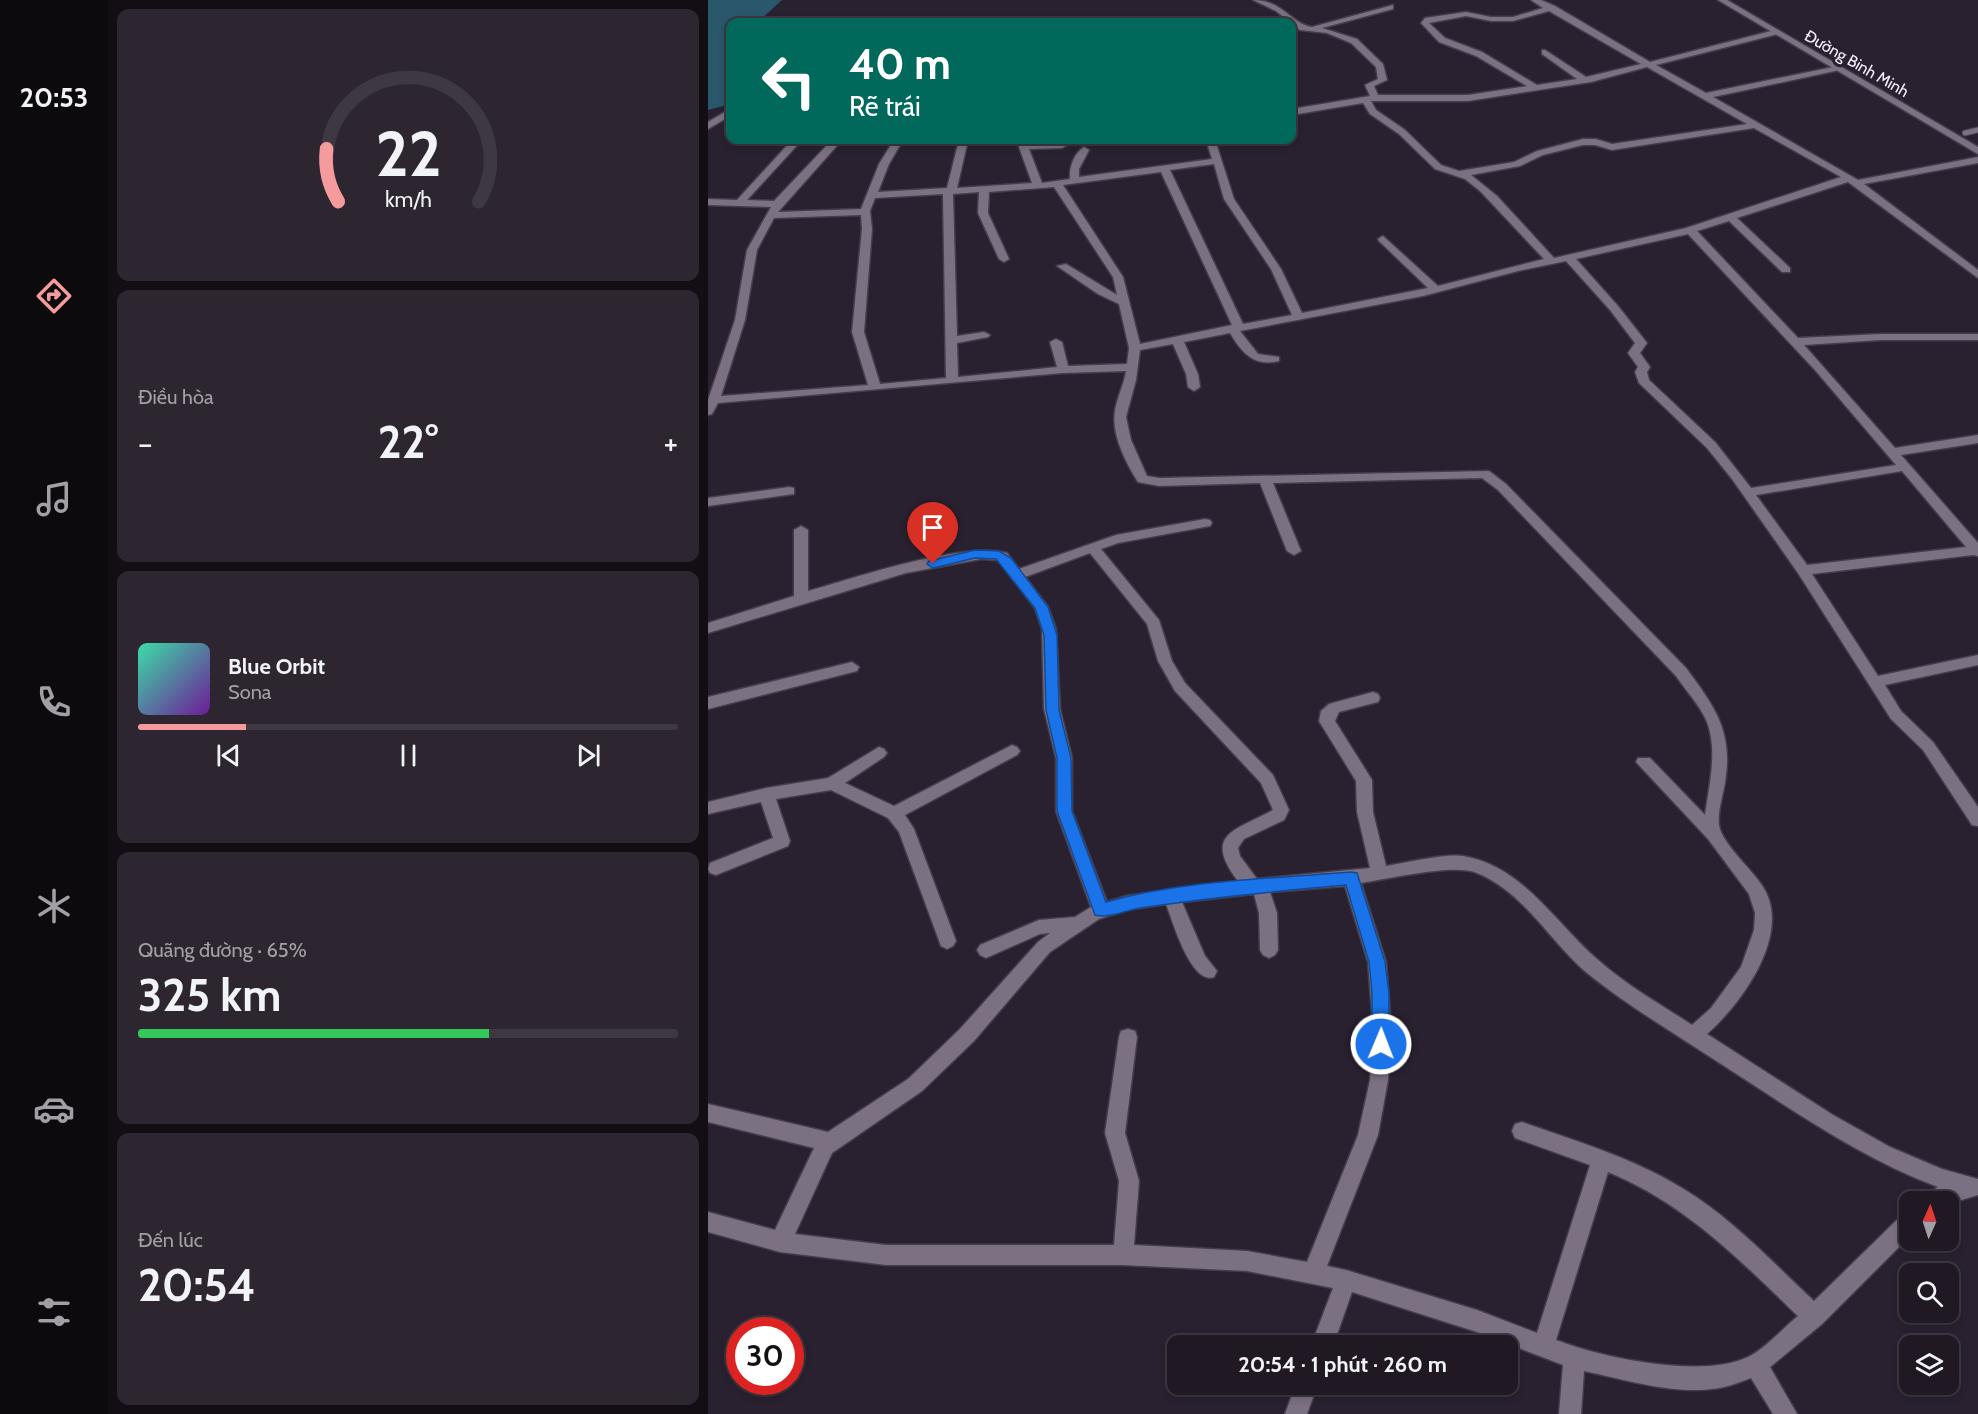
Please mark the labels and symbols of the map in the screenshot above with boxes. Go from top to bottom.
street label: Đường Binh Minh [1801,26,1912,101]
pin [907,502,958,564]
position arrow [1349,1012,1413,1076]
north arrow [1899,1191,1959,1251]
speed limit sign: 30 [726,1317,804,1395]

